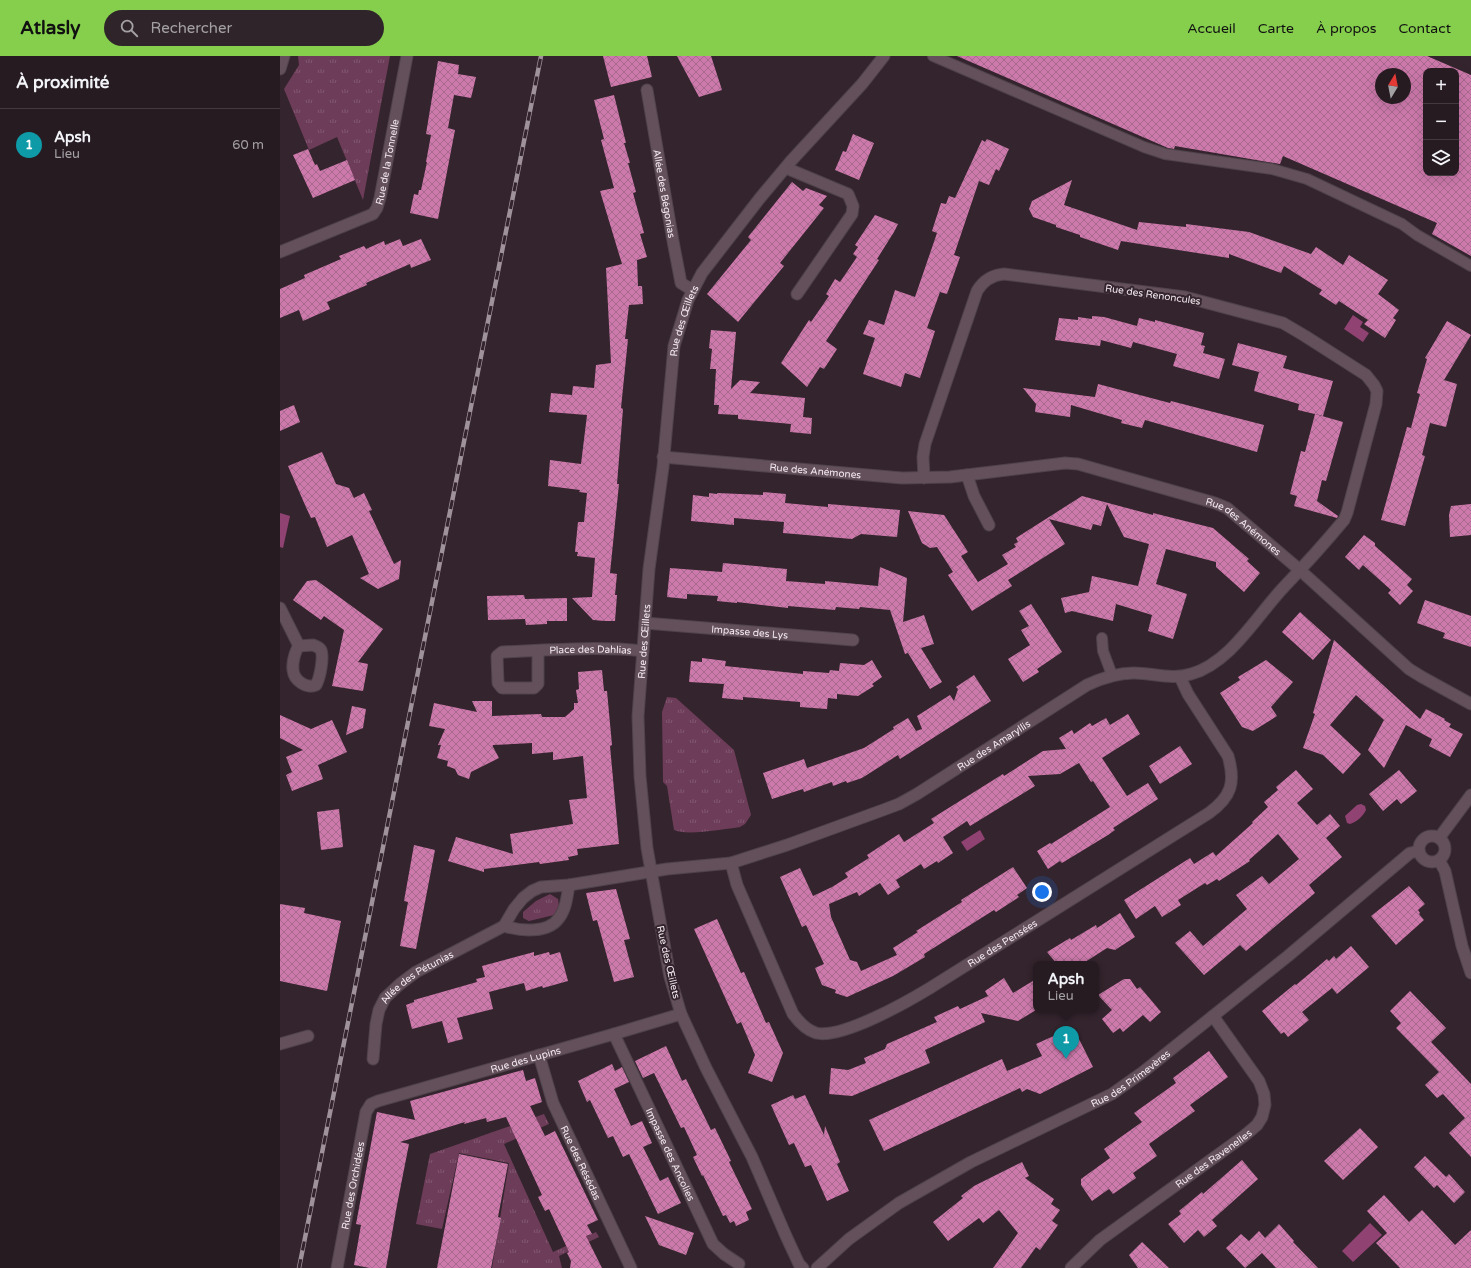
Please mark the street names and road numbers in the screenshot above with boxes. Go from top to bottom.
street label: Rue de la Tonnelle [373,118,402,206]
street label: Allée des Bégonias [650,148,677,239]
street label: Rue des Renoncules [1104,282,1202,308]
street label: Rue des Œillets [668,283,702,357]
street label: Rue des Anémones [769,461,862,481]
street label: Rue des Anémones [1204,496,1283,559]
street label: Rue des Œillets [636,604,653,679]
street label: Impasse des Lys [711,623,789,642]
street label: Place des Dahlias [549,644,632,657]
street label: Rue des Amaryllis [955,718,1033,774]
street label: Rue des Pensées [965,917,1040,970]
street label: Rue des Œillets [654,924,682,1000]
street label: Allée des Pétunias [378,948,456,1006]
street label: Rue des Lupins [489,1044,562,1076]
street label: Rue des Primevères [1089,1048,1173,1110]
street label: Impasse des Ancolies [643,1106,697,1203]
street label: Rue des Résédas [558,1124,603,1202]
street label: Rue des Ravenelles [1173,1127,1255,1191]
street label: Rue des Orchidées [339,1141,367,1230]

